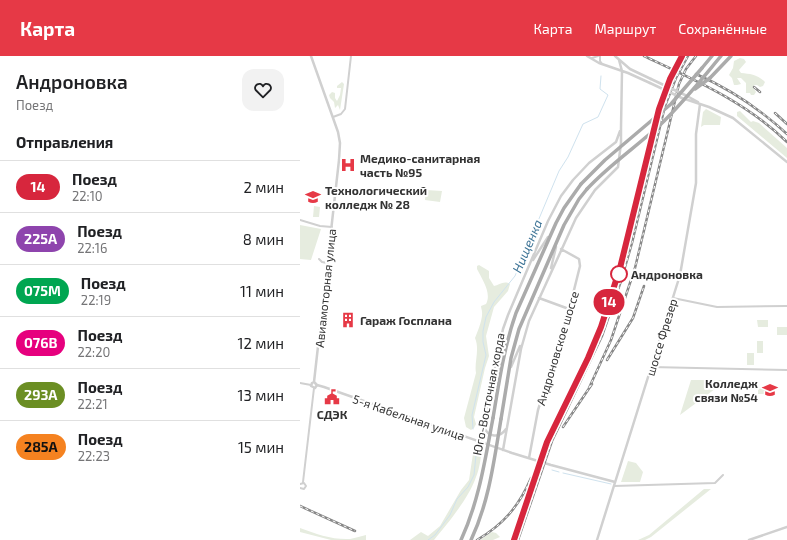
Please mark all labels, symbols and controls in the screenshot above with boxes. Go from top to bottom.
text: Карта [20,17,75,40]
text: Карта [534,20,572,37]
text: Маршрут [594,20,656,37]
text: Сохранённые [678,20,767,37]
button: heart [242,69,284,111]
text: Андроновка [16,70,128,93]
text: Поезд [16,97,53,113]
text: Отправления [16,133,113,151]
place label: Медико-санитарная часть №95 [360,151,480,179]
hospital icon: Медико-санитарная часть №95 [339,156,357,174]
text: Поезд [72,170,117,188]
text: 14 [31,178,45,195]
text: 2 мин [243,178,284,196]
place label: Технологический колледж № 28 [325,183,427,211]
text: 22:10 [72,188,103,204]
school or university icon: Технологический колледж № 28 [304,188,322,206]
water label: Нищенка [509,217,545,275]
text: Поезд [77,222,122,240]
street label: Авиамоторная улица [312,228,339,348]
text: 225А [24,230,57,247]
text: 8 мин [243,230,284,248]
text: 22:16 [77,240,107,256]
marker: Андроновка [610,265,628,283]
place label: Андроновка [631,267,703,281]
text: Поезд [81,274,126,292]
text: 075М [24,282,61,299]
text: 11 мин [240,282,284,300]
street label: Андроновское шоссе [533,289,581,407]
line badge: 14 [591,289,627,315]
text: 22:19 [81,292,111,308]
text: 14 [602,293,616,310]
street label: шоссе Фрезер [643,297,679,377]
building icon: Гараж Госплана [339,311,357,329]
place label: Гараж Госплана [360,313,452,327]
text: Поезд [77,326,122,344]
street label: Юго-Восточная хорда [469,332,507,456]
text: 076В [24,334,57,351]
text: 12 мин [237,334,284,352]
text: 22:20 [77,344,110,360]
place label: Колледж связи №54 [695,376,758,404]
text: Поезд [77,378,122,396]
school or university icon: Колледж связи №54 [761,381,779,399]
text: 293А [24,386,57,403]
text: 13 мин [238,386,284,404]
public building icon: СДЭК [323,388,341,406]
street label: 5-я Кабельная улица [351,391,467,444]
text: 22:21 [77,396,108,412]
place label: СДЭК [317,407,348,421]
text: Поезд [78,430,123,448]
text: 285А [24,438,58,455]
text: 15 мин [238,438,284,456]
text: 22:23 [78,448,110,464]

